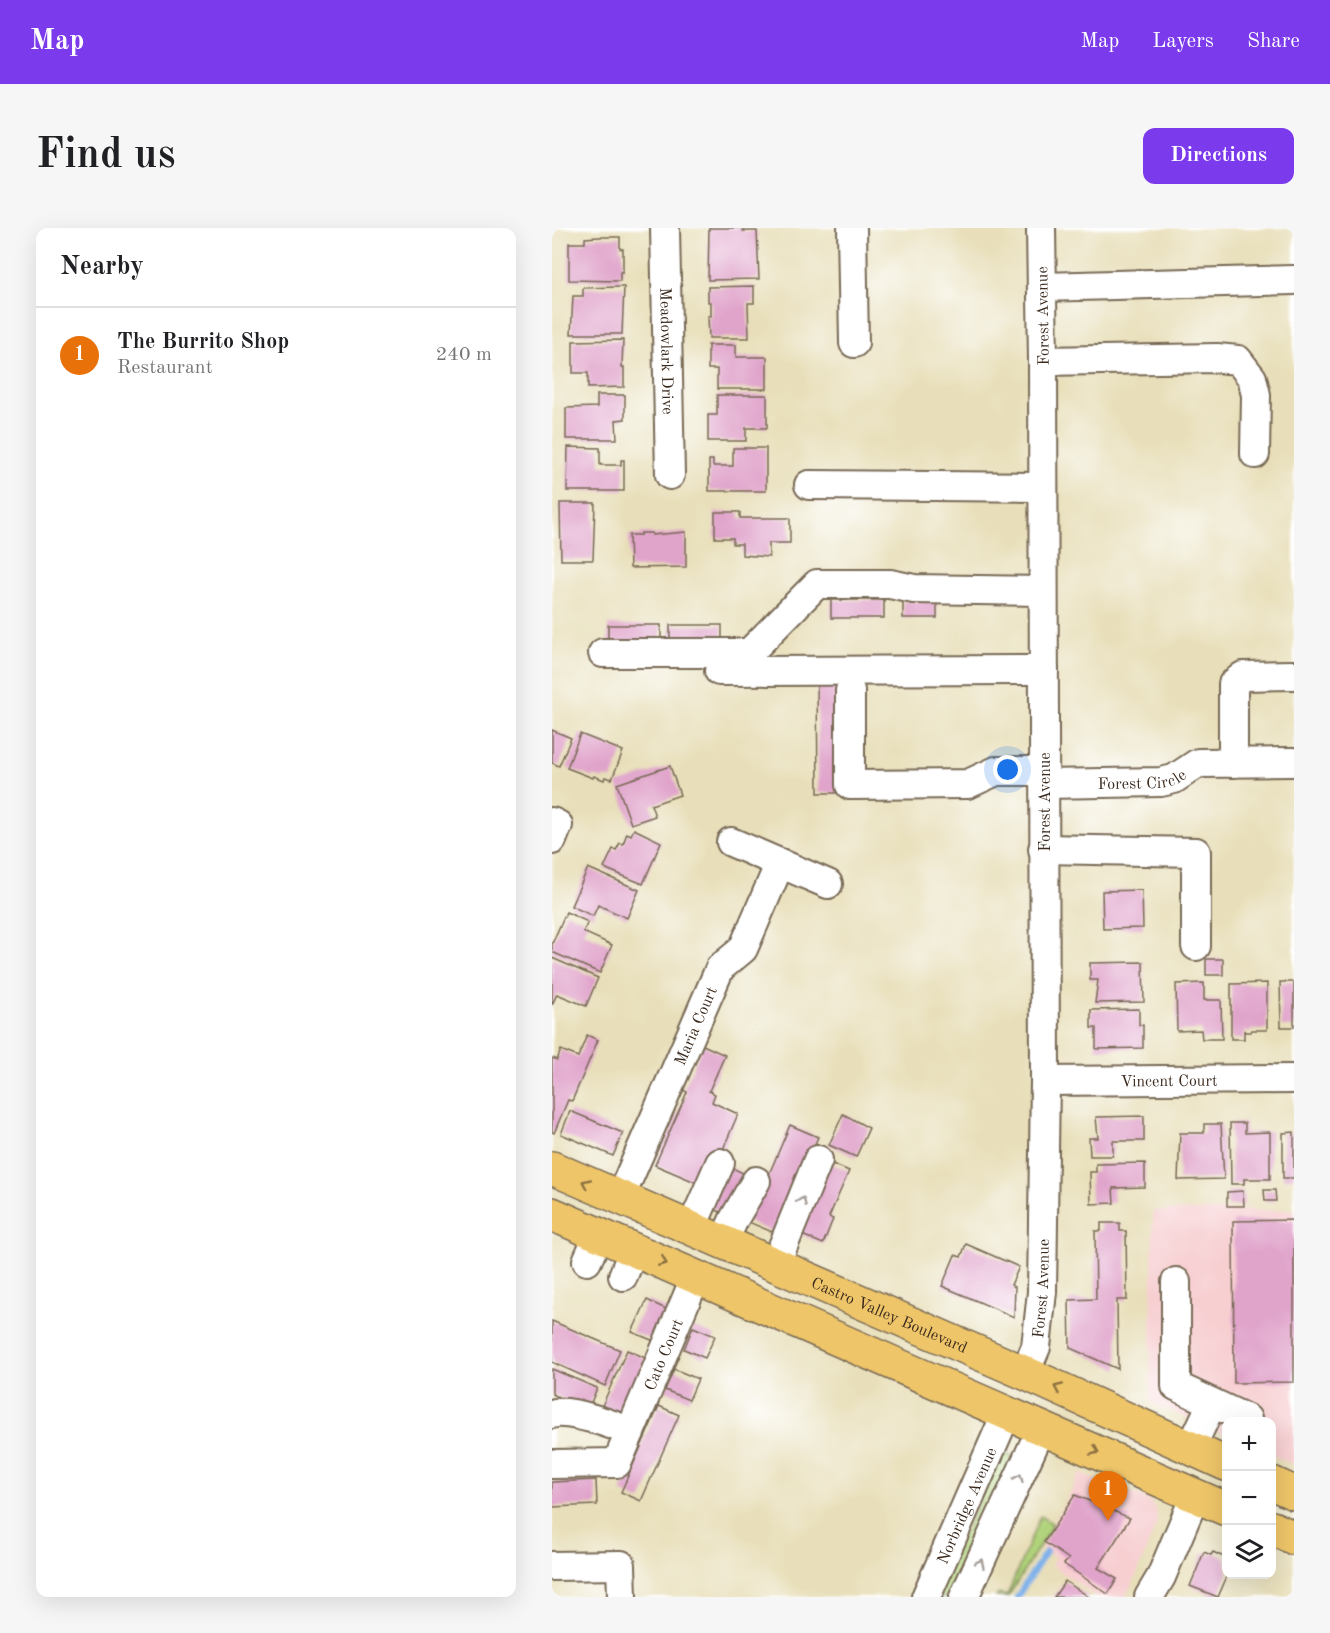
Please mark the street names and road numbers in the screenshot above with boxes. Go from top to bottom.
street label: Forest Avenue [1035,266,1053,366]
street label: Meadowlark Drive [656,287,675,415]
street label: Forest Avenue [1038,752,1054,852]
street label: Forest Circle [1097,767,1190,793]
street label: Maria Court [673,984,721,1068]
street label: Vincent Court [1120,1074,1218,1090]
street label: Forest Avenue [1031,1239,1053,1339]
street label: Castro Valley Boulevard [809,1275,969,1357]
street label: Cato Court [643,1317,687,1393]
street label: Norbridge Avenue [935,1445,1000,1567]

